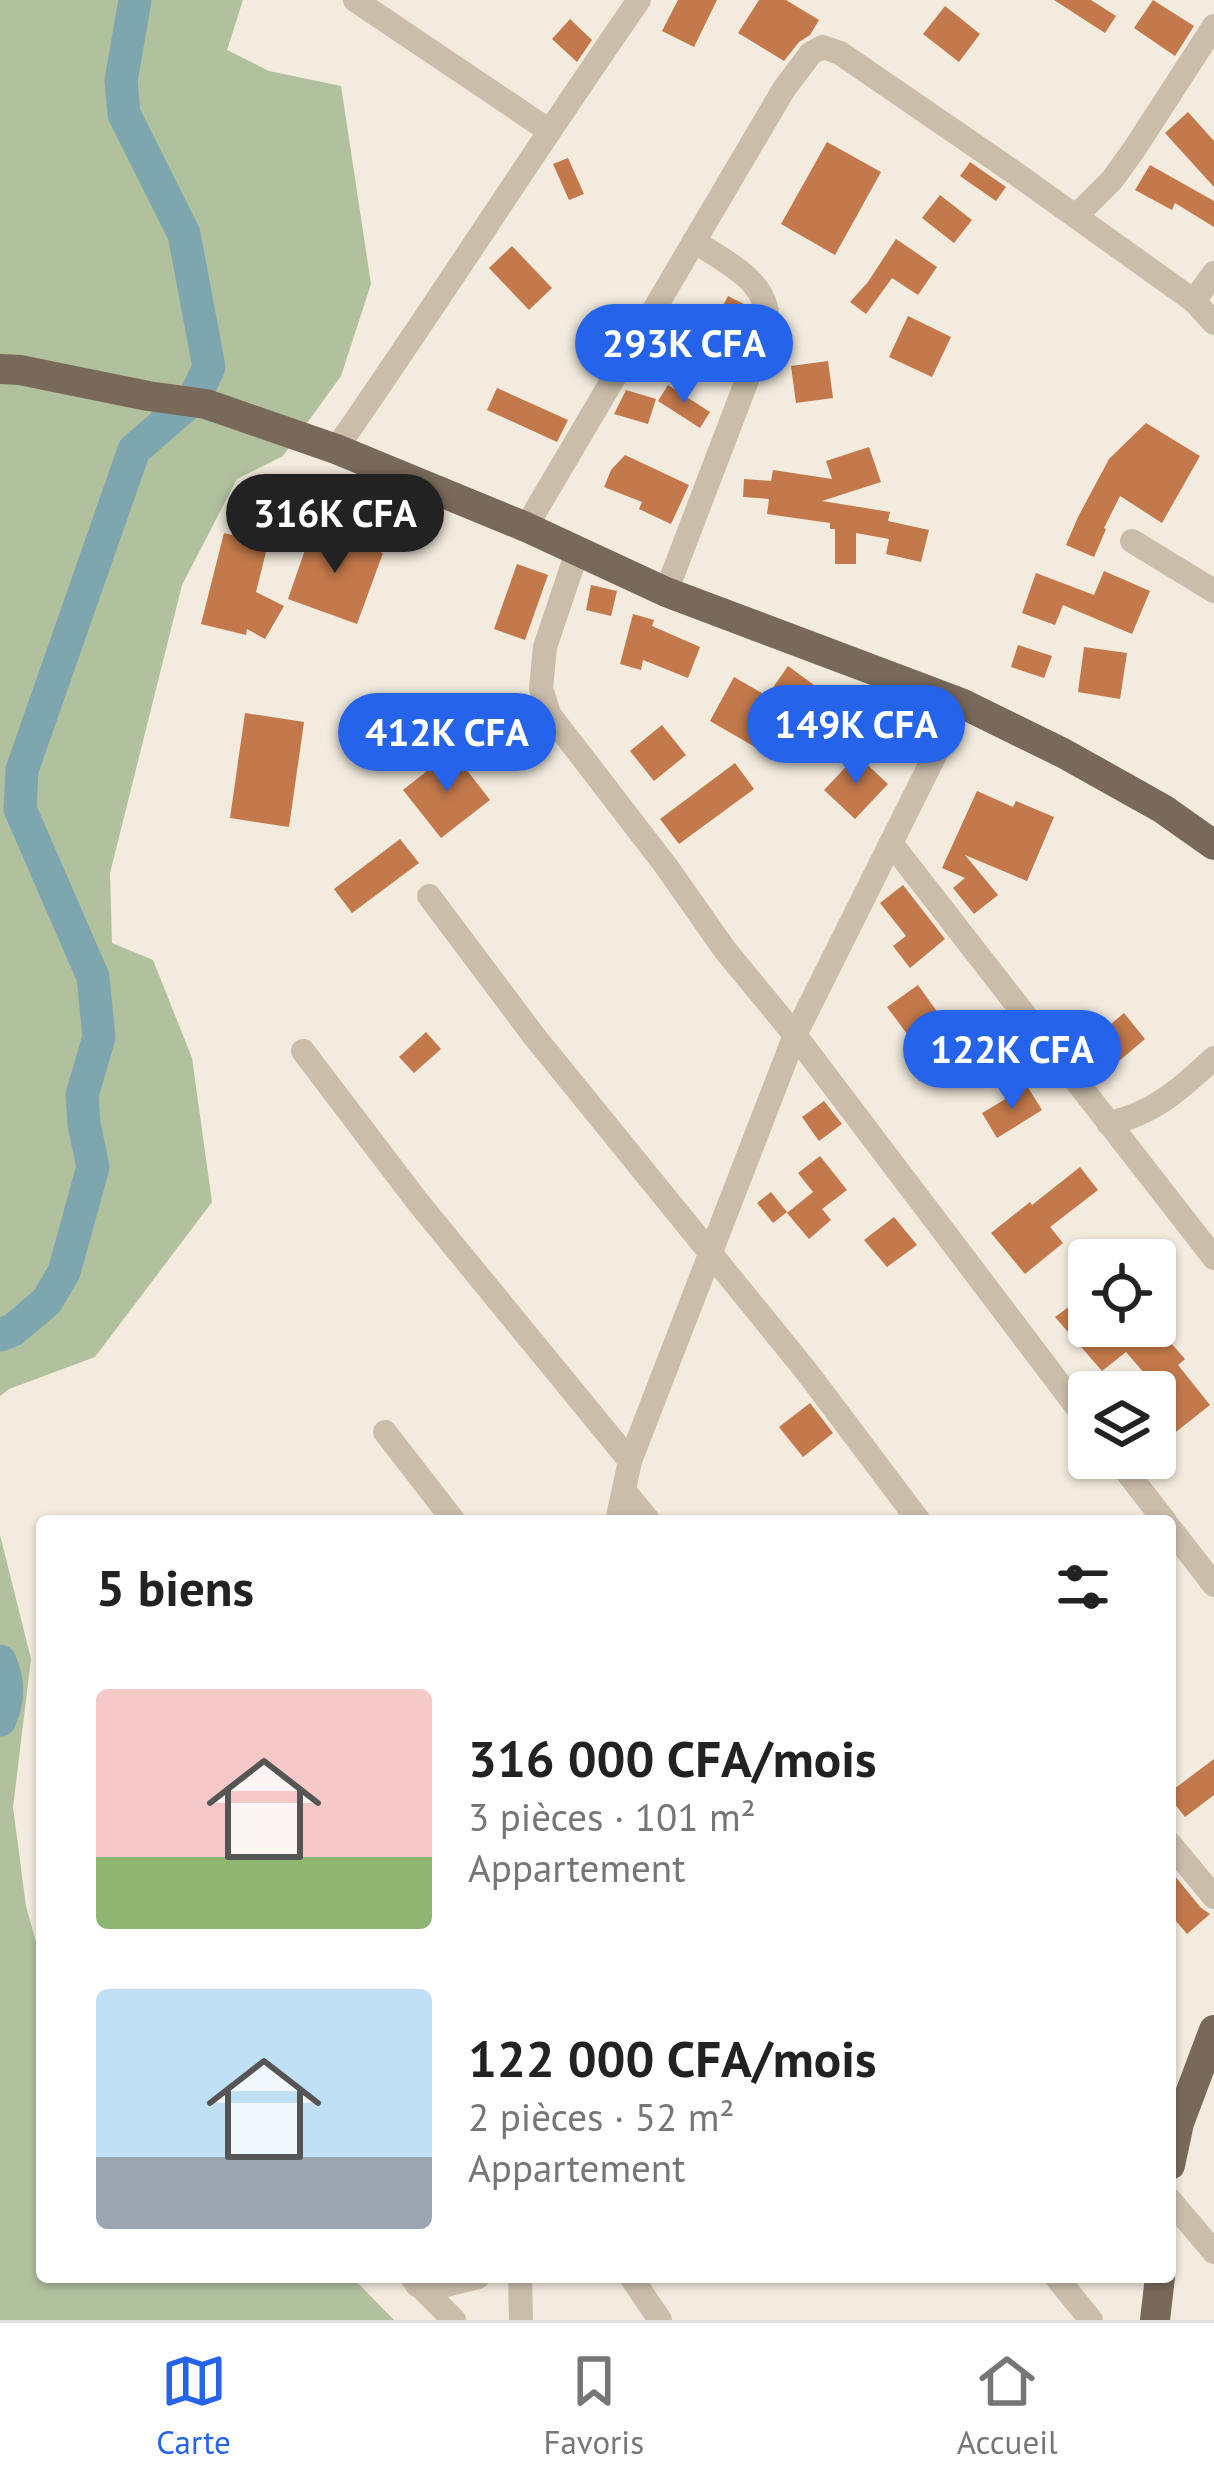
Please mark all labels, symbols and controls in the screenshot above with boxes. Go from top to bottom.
pin: 293K CFA [560,304,808,406]
text: 293K CFA [602,317,766,368]
pin: 316K CFA [211,474,459,576]
text: 316K CFA [253,487,417,538]
pin: 149K CFA [732,685,980,787]
pin: 412K CFA [323,693,571,795]
text: 149K CFA [774,698,938,749]
text: 412K CFA [365,706,529,757]
pin: 122K CFA [888,1010,1136,1112]
text: 122K CFA [930,1023,1094,1074]
map controls [1068,1239,1176,1479]
button: locate [1068,1239,1176,1347]
button: layers [1068,1371,1176,1479]
text: 5 biens [96,1554,254,1620]
icon: filters [1050,1554,1116,1620]
text: 316 000 CFA/mois [468,1725,876,1791]
icon: home [192,1737,336,1881]
text: 3 pièces · 101 m² [468,1791,756,1842]
text: Appartement [468,1842,685,1893]
text: 122 000 CFA/mois [468,2025,876,2091]
icon: home [192,2037,336,2181]
text: 2 pièces · 52 m² [468,2091,735,2142]
text: Appartement [468,2142,685,2193]
tab: Carte [156,2348,231,2463]
tab: Favoris [543,2348,644,2463]
tab: Accueil [957,2348,1058,2463]

